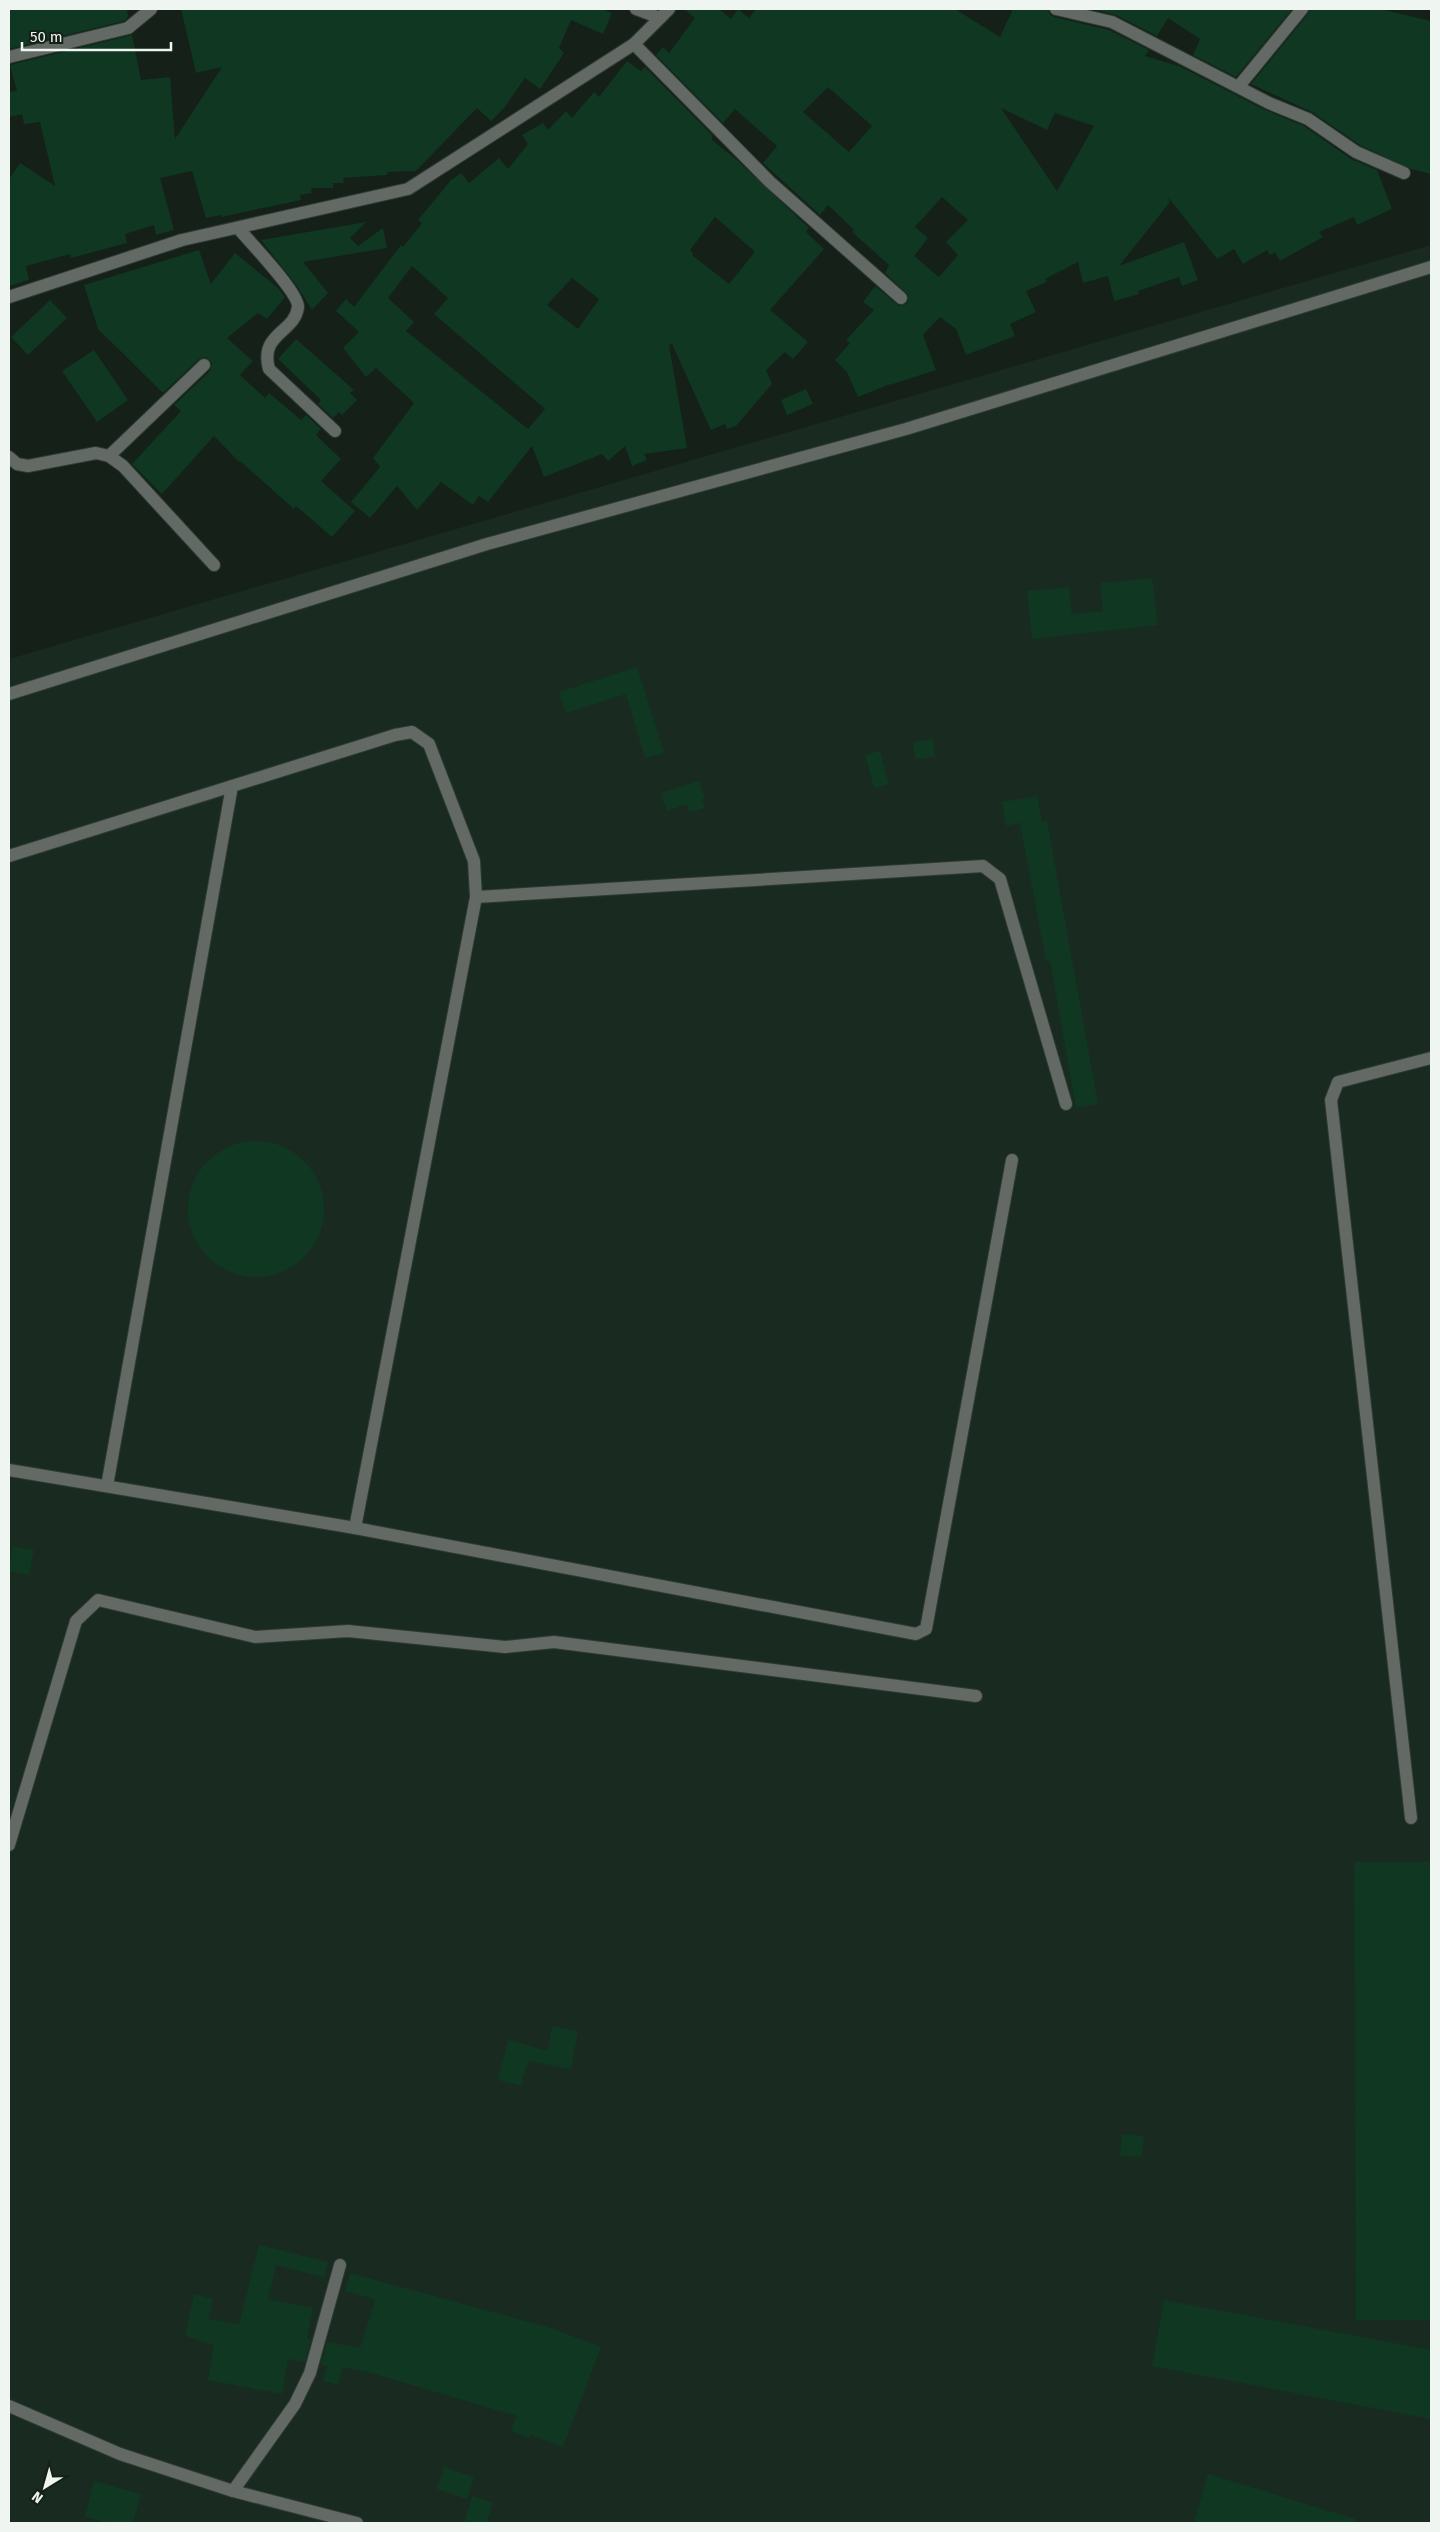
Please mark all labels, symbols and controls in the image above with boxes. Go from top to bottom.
scale bar [22,20,171,52]
text: 50 m [30,28,63,46]
north arrow [20,2462,70,2512]
text: N [29,2487,46,2507]

